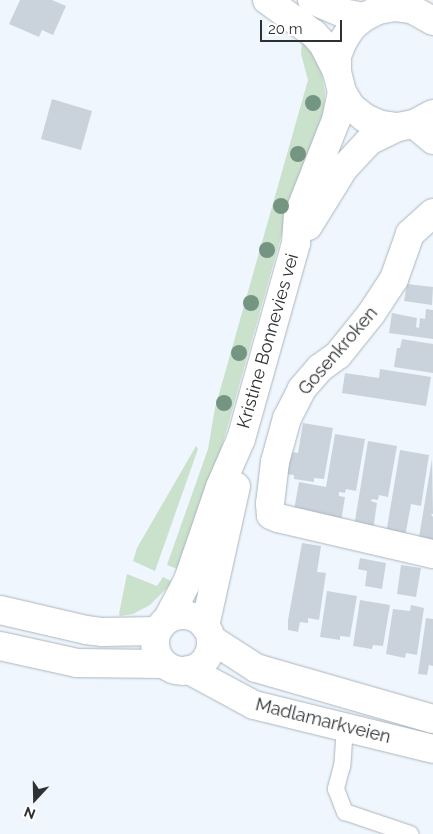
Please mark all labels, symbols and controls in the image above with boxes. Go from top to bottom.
scale bar [263,10,346,42]
text: 20 m [268,20,303,38]
street label: Kristine Bonnevies vei [233,251,303,431]
street label: Gosenkroken [294,303,382,399]
street label: Madlamarkveien [253,694,393,748]
north arrow [10,774,60,824]
text: N [22,804,37,822]

